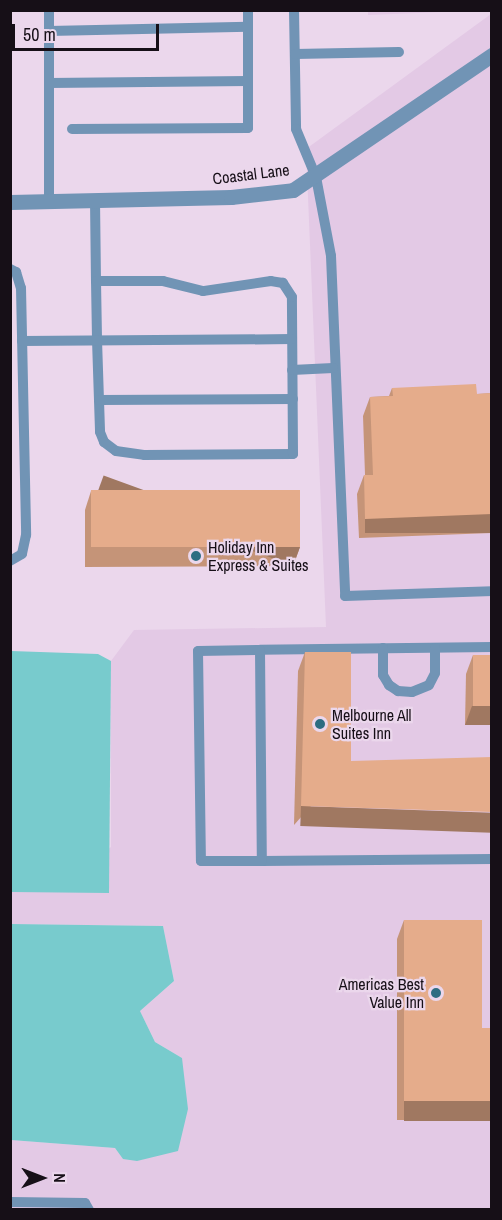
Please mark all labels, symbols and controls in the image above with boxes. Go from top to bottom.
scale bar [15,12,162,50]
text: 50 m [23,22,56,47]
street label: Coastal Lane [211,160,291,188]
place label: Holiday Inn Express & Suites [208,537,309,575]
marker: Holiday Inn Express & Suites [189,549,203,563]
place label: Melbourne All Suites Inn [332,705,412,743]
marker: Melbourne All Suites Inn [313,717,327,731]
place label: Americas Best Value Inn [339,974,424,1012]
marker: Americas Best Value Inn [429,986,443,1000]
north arrow [12,1148,72,1208]
text: N [49,1173,71,1183]

